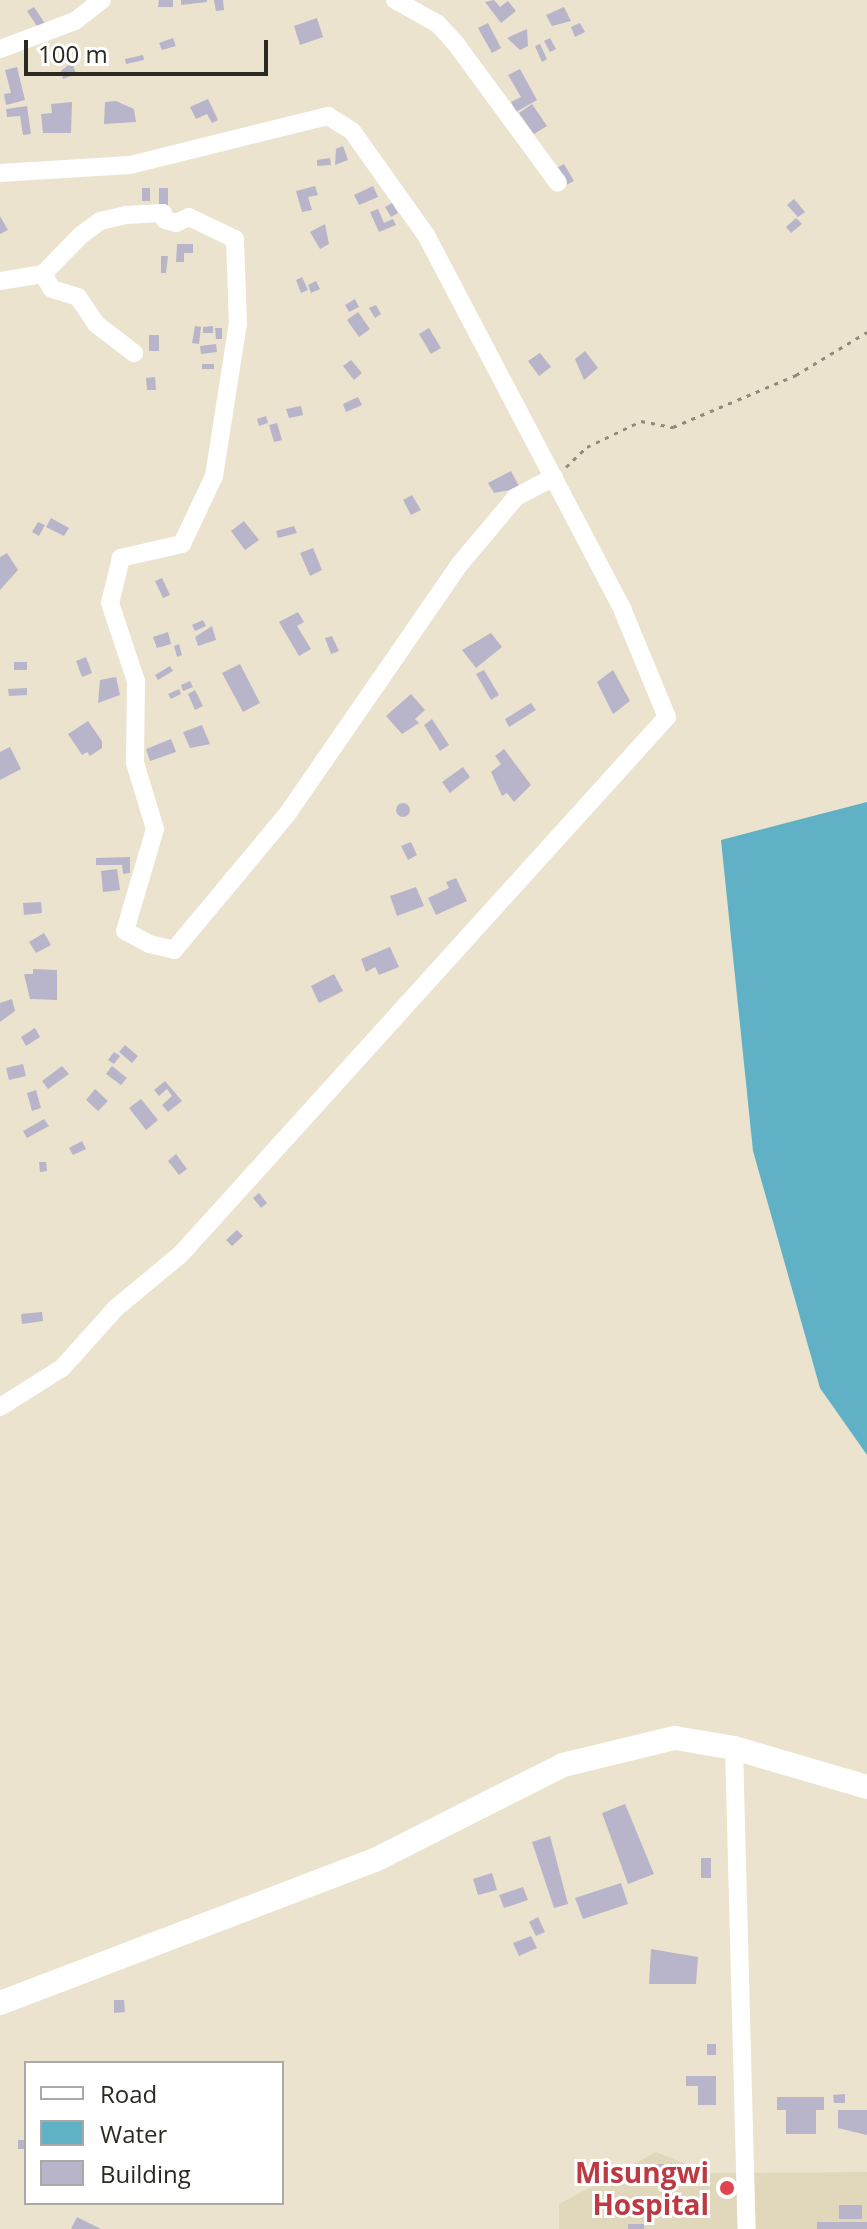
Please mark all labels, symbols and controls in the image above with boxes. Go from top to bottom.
scale bar [28,24,272,74]
text: 100 m [38,37,108,70]
legend [24,2061,284,2205]
text: Road [100,2077,157,2110]
text: Water [100,2117,167,2150]
place label: Misungwi Hospital [575,2155,709,2221]
text: Building [100,2157,191,2190]
marker: Misungwi Hospital [716,2177,738,2199]

